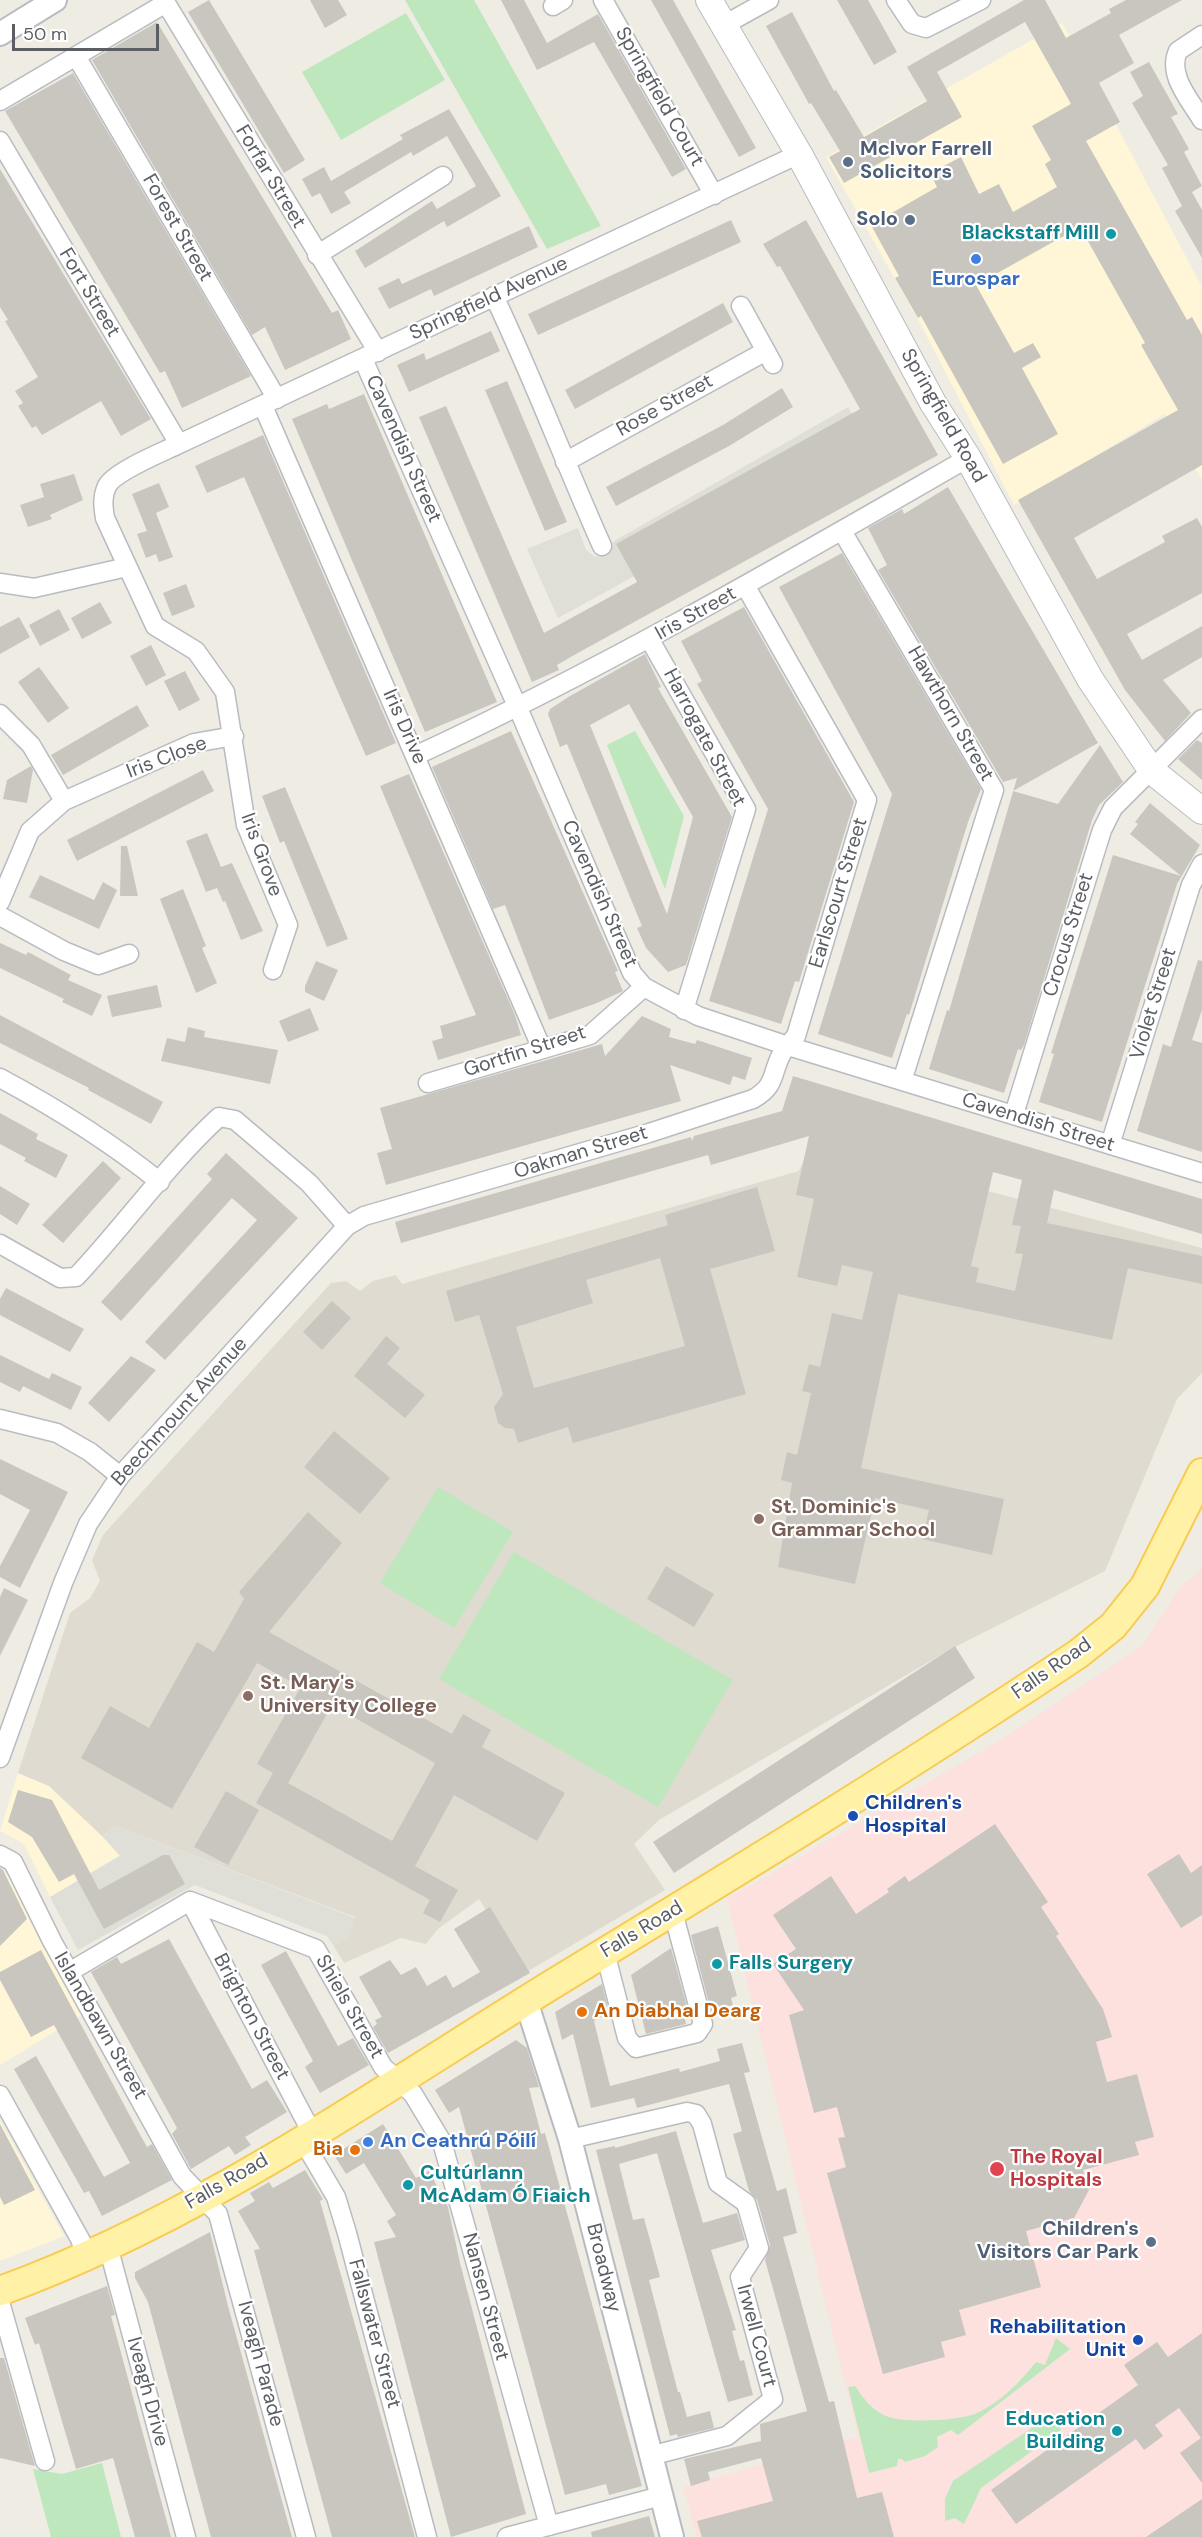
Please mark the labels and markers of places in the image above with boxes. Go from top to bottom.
place label: McIvor Farrell Solicitors [860,138,992,185]
marker: McIvor Farrell Solicitors [841,155,855,169]
place label: Solo [856,208,898,232]
marker: Solo [903,213,917,227]
place label: Blackstaff Mill [962,222,1099,246]
marker: Blackstaff Mill [1104,227,1118,241]
marker: Eurospar [969,252,983,266]
place label: Eurospar [932,268,1020,292]
place label: St. Dominic's Grammar School [771,1496,935,1543]
marker: St. Dominic's Grammar School [752,1512,766,1526]
place label: St. Mary's University College [260,1672,437,1719]
marker: St. Mary's University College [241,1689,255,1703]
place label: Children's Hospital [865,1792,962,1839]
marker: Children's Hospital [846,1809,860,1823]
place label: Falls Surgery [729,1952,853,1976]
marker: Falls Surgery [710,1957,724,1971]
place label: An Diabhal Dearg [594,2000,762,2024]
marker: An Diabhal Dearg [575,2005,589,2019]
place label: An Ceathrú Póilí [380,2130,536,2154]
marker: An Ceathrú Póilí [361,2135,375,2149]
place label: Bia [313,2138,343,2162]
marker: Bia [348,2143,362,2157]
place label: The Royal Hospitals [1010,2146,1103,2193]
marker: The Royal Hospitals [988,2160,1006,2178]
place label: Cultúrlann McAdam Ó Fiaich [420,2162,591,2209]
marker: Cultúrlann McAdam Ó Fiaich [401,2178,415,2192]
place label: Children's Visitors Car Park [977,2218,1139,2265]
marker: Children's Visitors Car Park [1144,2235,1158,2249]
place label: Rehabilitation Unit [990,2316,1126,2363]
marker: Rehabilitation Unit [1131,2333,1145,2347]
place label: Education Building [1005,2408,1105,2455]
marker: Education Building [1110,2424,1124,2438]

